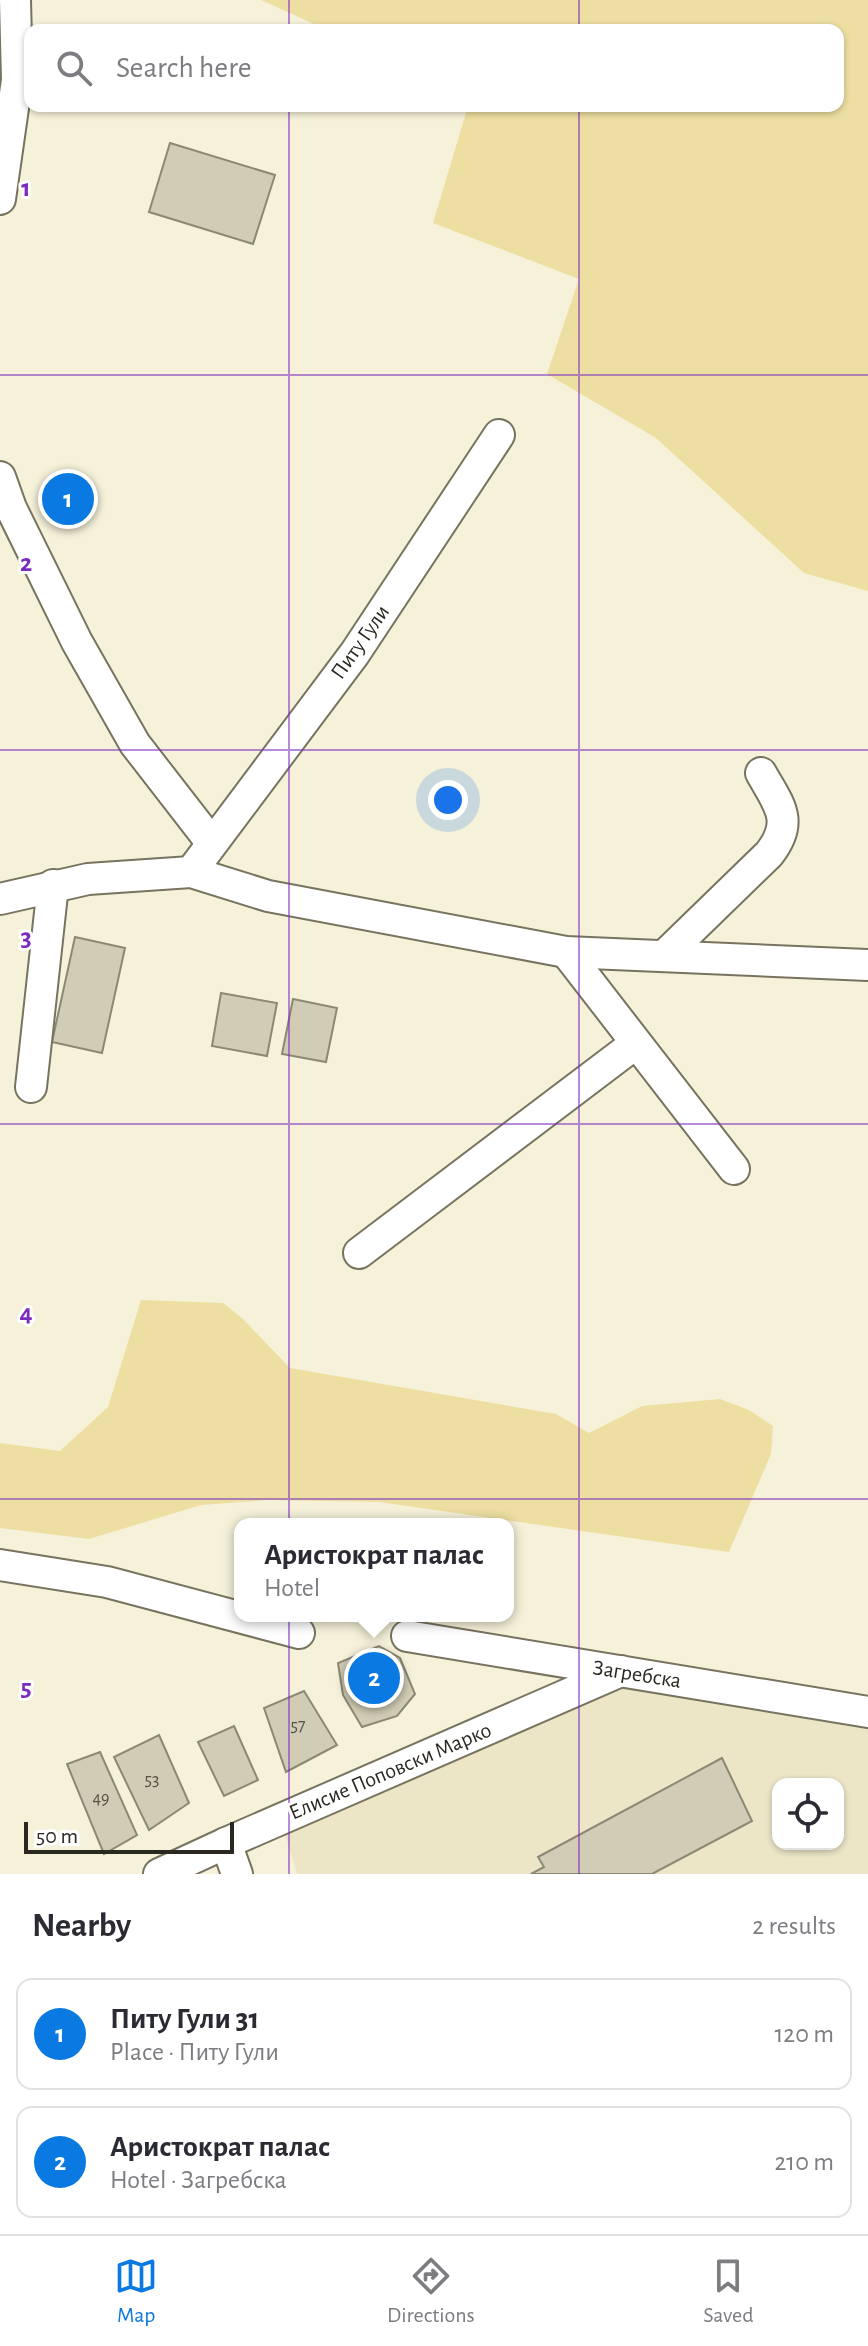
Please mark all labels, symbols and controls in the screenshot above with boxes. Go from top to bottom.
search box [24,24,844,112]
icon: search [52,46,96,90]
text: Search here [116,53,252,83]
text: 1 [21,175,31,201]
pin: 1 [42,469,94,529]
text: 2 [20,550,32,576]
street label: Питу Гули [327,601,393,683]
your location [428,780,468,820]
text: 3 [20,925,32,951]
text: 4 [19,1300,33,1326]
popup [234,1518,514,1622]
text: Аристократ палас [264,1540,484,1570]
text: Hotel [264,1575,320,1601]
pin: 2 [348,1648,400,1708]
street label: Загребска [591,1656,683,1692]
text: 5 [20,1675,32,1701]
house number: 57 [290,1717,306,1735]
street label: Елисие Поповски Марко [286,1718,494,1824]
house number: 53 [145,1771,159,1789]
map controls [772,1778,844,1850]
button: locate [772,1778,844,1850]
house number: 49 [92,1790,110,1808]
scale bar [24,1818,234,1854]
text: 50 m [36,1825,78,1847]
text: Nearby [32,1909,131,1943]
text: 2 results [752,1913,836,1939]
text: Питу Гули 31 [110,2004,259,2034]
text: 1 [55,2021,65,2047]
text: 120 m [774,2021,834,2047]
text: Place · Питу Гули [110,2039,279,2065]
text: Аристократ палас [110,2132,330,2162]
text: 2 [54,2149,66,2175]
text: 210 m [774,2149,834,2175]
text: Hotel · Загребска [110,2167,287,2193]
tab: Map [114,2254,158,2328]
tab: Directions [387,2254,475,2328]
tab: Saved [703,2254,754,2328]

